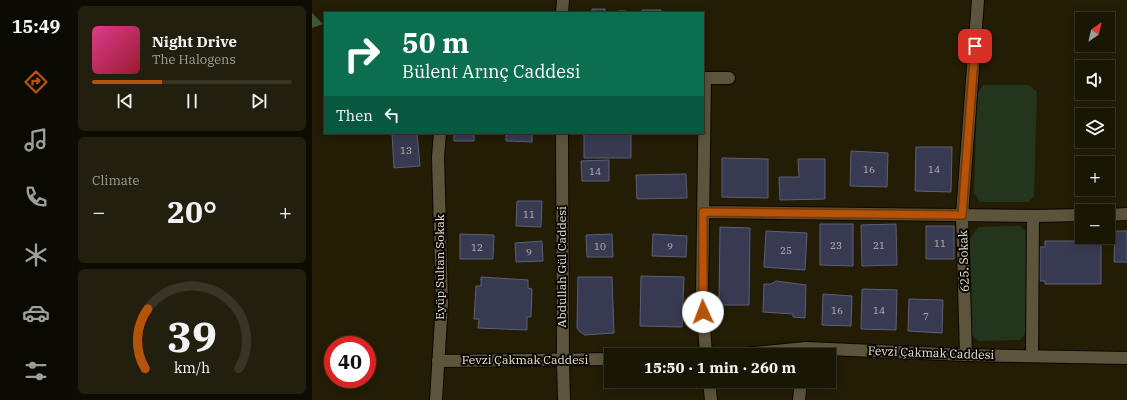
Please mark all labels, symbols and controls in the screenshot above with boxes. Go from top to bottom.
north arrow [1075,12,1115,52]
map controls [1075,12,1115,244]
text: 15:49 [12,15,60,38]
text: 50 m [402,24,469,61]
icon: right [336,28,388,80]
pin [958,29,992,63]
text: Night Drive [152,32,237,51]
icon: arrive [964,35,986,57]
text: The Halogens [152,51,236,68]
text: Bülent Arınç Caddesi [402,60,580,83]
button: sound [1075,60,1115,100]
icon: directions [22,68,50,96]
icon: previous [114,90,136,112]
icon: pause [181,90,203,112]
icon: next [248,90,270,112]
icon: left [381,104,403,126]
text: Then [336,106,373,125]
button: layers [1075,108,1115,148]
icon: music [22,126,50,154]
house number: 13 [400,144,412,157]
button: + [1075,156,1115,196]
house number: 16 [863,163,875,176]
house number: 14 [928,163,940,176]
house number: 14 [589,165,601,178]
text: Climate [92,172,139,189]
icon: phone [22,183,50,211]
text: 20° [167,192,217,231]
text: − [92,197,105,226]
text: + [279,197,292,226]
button: − [1075,204,1115,244]
street label: Abdullah Gül Caddesi [554,206,569,328]
house number: 11 [523,208,535,221]
street label: Eyüp Sultan Sokak [432,214,447,320]
street label: 625. Sokak [955,230,972,292]
house number: 11 [934,237,946,250]
house number: 23 [830,239,842,252]
house number: 21 [873,239,885,252]
house number: 10 [594,240,606,253]
house number: 9 [667,240,673,253]
icon: climate [22,241,50,269]
house number: 12 [471,241,483,254]
house number: 25 [780,244,792,257]
house number: 9 [526,246,532,259]
position arrow [682,291,724,333]
icon: car [22,299,50,327]
house number: 16 [831,304,843,317]
house number: 14 [873,304,885,317]
text: 39 [167,309,217,363]
house number: 7 [923,310,929,323]
speed limit sign: 40 [324,336,376,388]
street label: Fevzi Çakmak Caddesi [868,343,995,362]
street label: Fevzi Çakmak Caddesi [462,352,588,367]
icon: filters [22,357,50,385]
text: km/h [174,358,210,377]
text: 15:50 · 1 min · 260 m [644,358,796,377]

